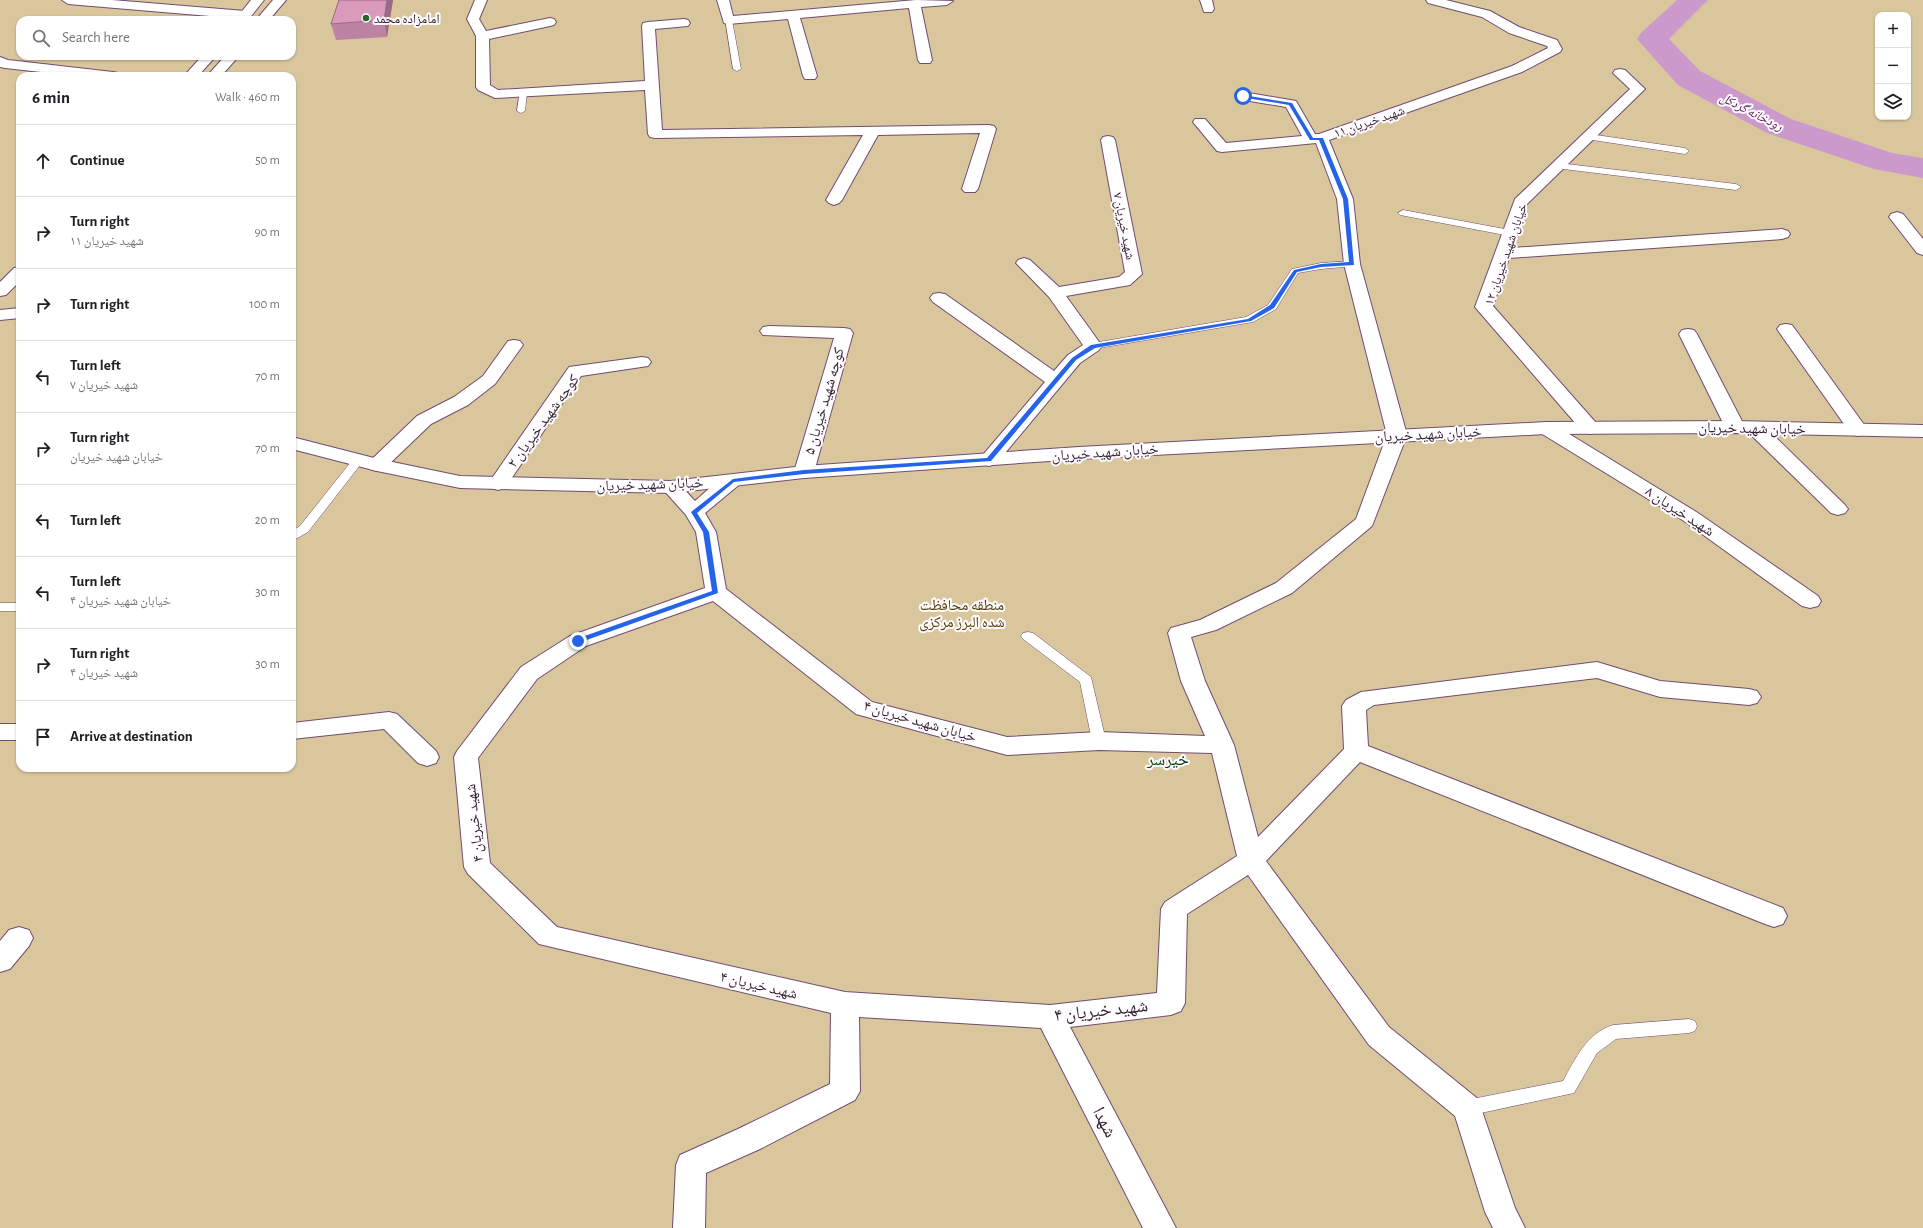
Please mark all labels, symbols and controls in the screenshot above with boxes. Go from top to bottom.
map controls [1875,12,1911,120]
button: + [1875,12,1911,48]
marker: امامزاده محمد [361,13,371,23]
place label: امامزاده محمد [374,13,440,27]
search box [16,16,296,60]
icon: search [30,27,52,49]
text: Search here [62,30,130,45]
button: − [1875,48,1911,84]
button: layers [1875,84,1911,120]
route start [1234,87,1252,105]
text: 6 min [32,89,70,106]
text: Walk · 460 m [215,91,280,104]
water label: رودخانه گردکل [1717,91,1785,135]
street label: شهید خیریان ۱۱ [1332,104,1407,142]
icon: ahead [32,150,54,172]
text: Continue [70,153,125,168]
text: 50 m [255,154,280,167]
street label: شهید خیریان ۷ [1110,192,1136,261]
street label: خیابان شهید خیریان ۱۲ [1483,202,1531,307]
text: Turn right [70,214,129,229]
icon: right [32,222,54,244]
text: 90 m [254,226,280,239]
text: شهید خیریان ۱۱ [70,235,144,248]
icon: right [32,294,54,316]
text: Turn right [70,297,129,312]
text: 100 m [249,298,280,311]
street label: کوچه شهید خیریان ۵ [802,346,849,457]
text: Turn left [70,358,121,373]
icon: left [32,366,54,388]
text: 70 m [255,370,280,383]
street label: کوچه شهید خیریان ۲ [505,372,584,472]
text: شهید خیریان ۷ [70,379,138,392]
street label: خیابان شهید خیریان [1698,420,1806,439]
street label: خیابان شهید خیریان [1374,424,1483,447]
text: Turn right [70,430,129,445]
icon: right [32,438,54,460]
street label: خیابان شهید خیریان [1051,441,1160,466]
text: 70 m [255,442,280,455]
text: خیابان شهید خیریان [70,451,163,464]
street label: خیابان شهید خیریان [596,475,704,496]
street label: شهید خیریان ۸ [1642,484,1717,541]
icon: left [32,510,54,532]
text: Turn left [70,513,121,528]
text: 20 m [255,514,280,527]
text: Turn left [70,574,121,589]
icon: left [32,582,54,604]
text: 30 m [255,586,280,599]
text: خیابان شهید خیریان ۴ [70,595,171,608]
park label: منطقه محافظت شده البرز مرکزی [919,598,1005,632]
route end [569,632,587,650]
text: Turn right [70,646,129,661]
icon: right [32,654,54,676]
text: 30 m [255,658,280,671]
text: شهید خیریان ۴ [70,667,138,680]
street label: خیابان شهید خیریان ۴ [861,698,978,747]
icon: arrive [32,726,54,748]
text: Arrive at destination [70,729,193,744]
district label: خیرسر [1146,751,1189,769]
street label: شهید خیریان ۴ [463,783,488,863]
street label: شهید خیریان ۴ [718,969,799,1004]
street label: شهید خیریان ۴ [1053,997,1149,1026]
street label: شهدا [1089,1104,1119,1141]

